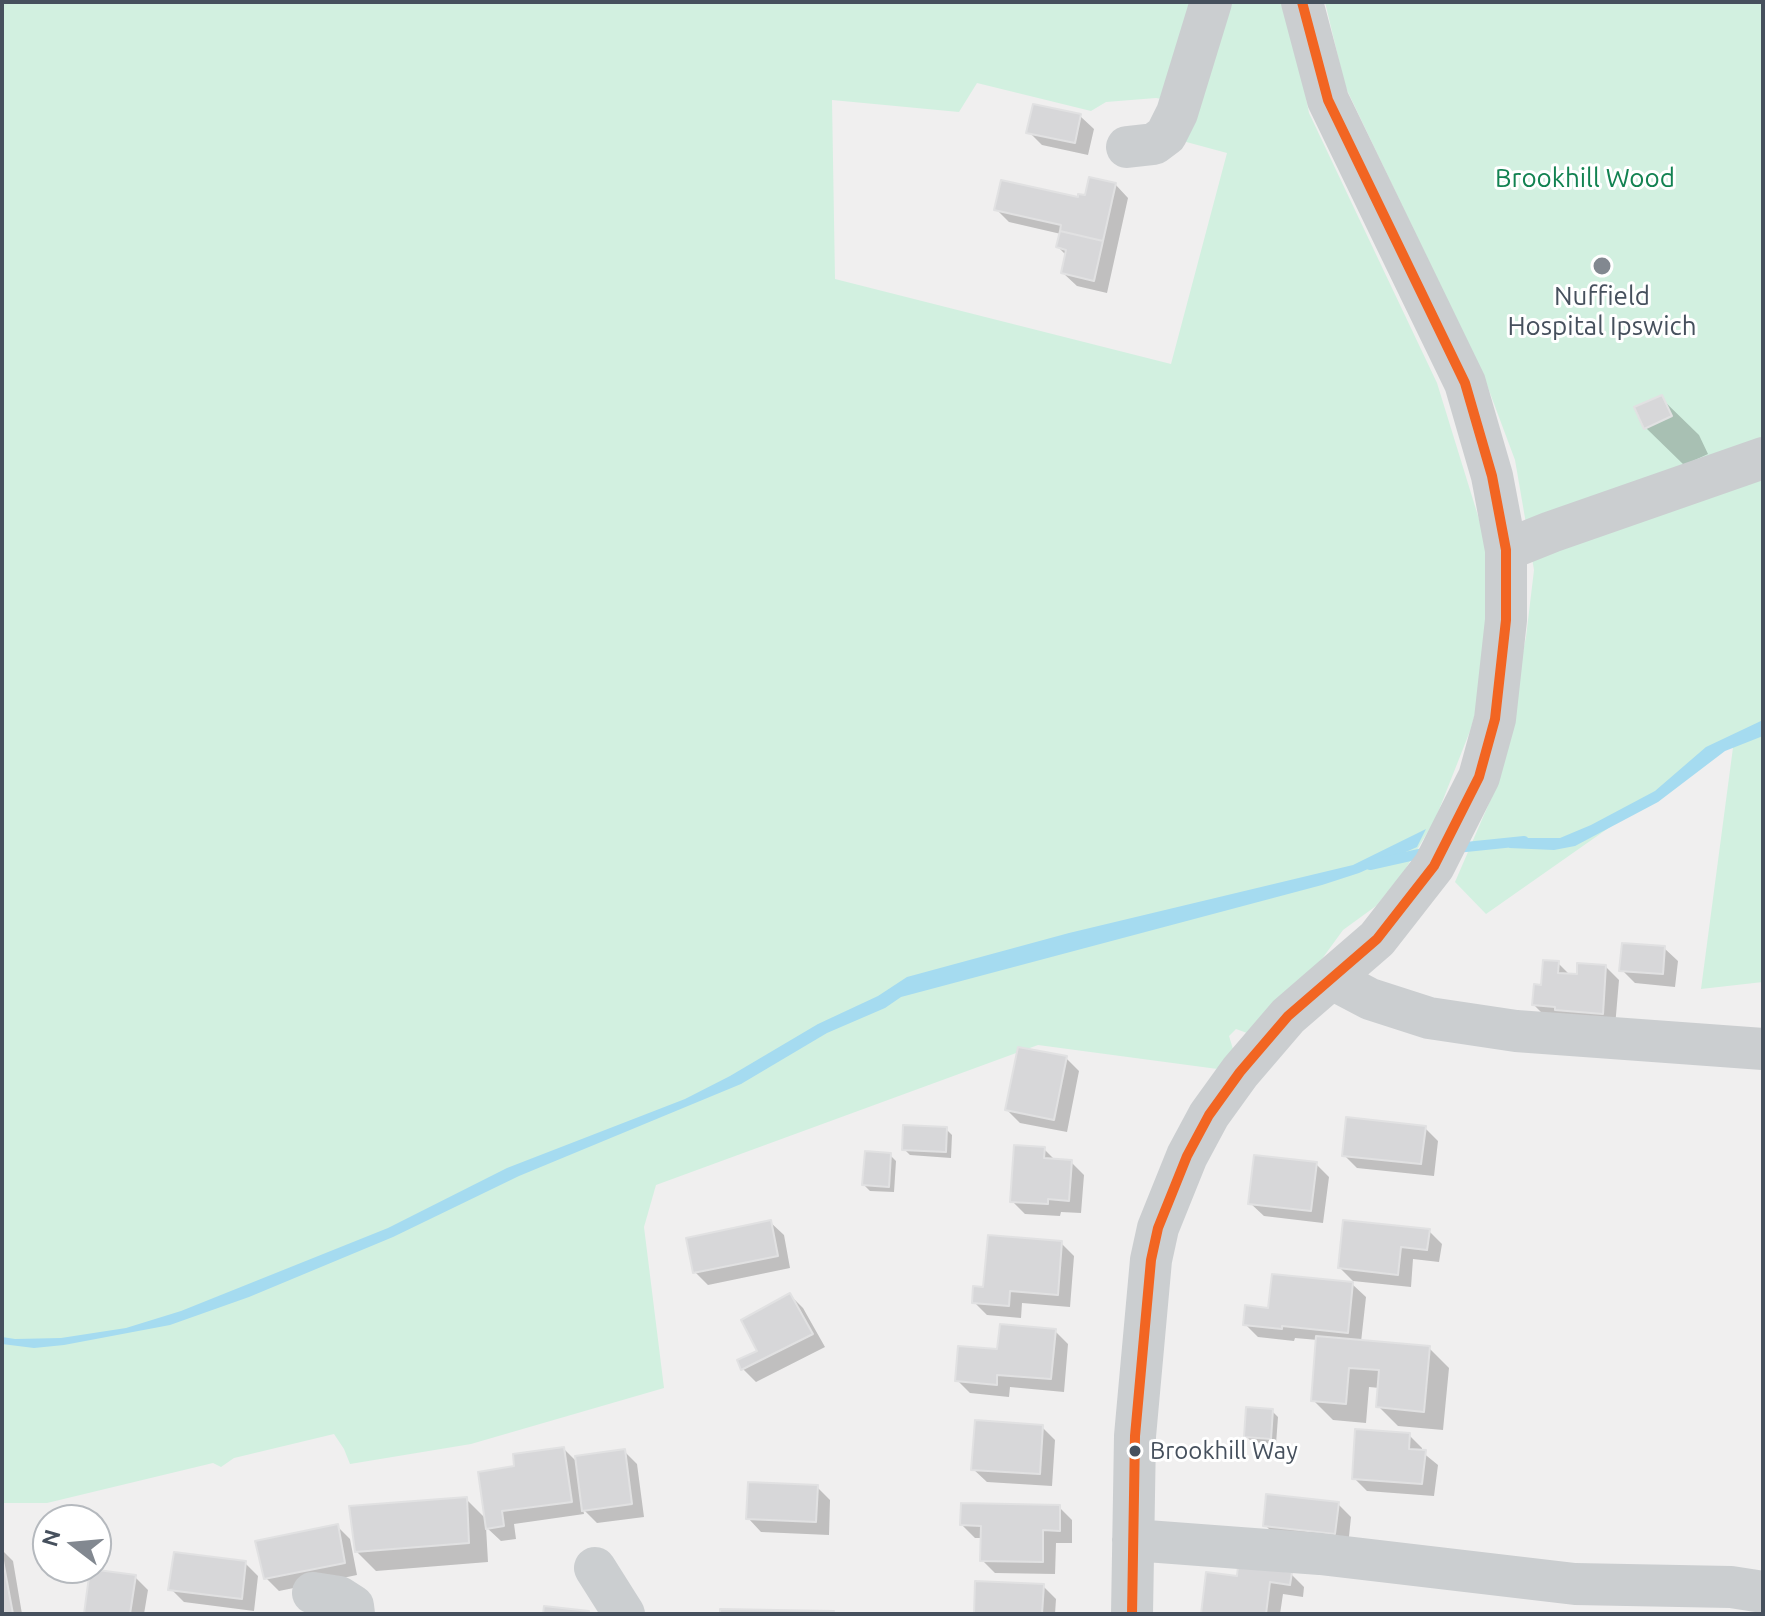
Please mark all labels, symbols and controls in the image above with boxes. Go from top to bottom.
park label: Brookhill Wood [1495,162,1675,194]
marker: Nuffield Hospital Ipswich [1591,255,1613,277]
place label: Nuffield Hospital Ipswich [1507,280,1697,342]
place label: Brookhill Way [1150,1437,1298,1465]
marker: Brookhill Way [1127,1443,1143,1459]
north arrow [32,1504,112,1584]
text: N [36,1526,65,1549]

